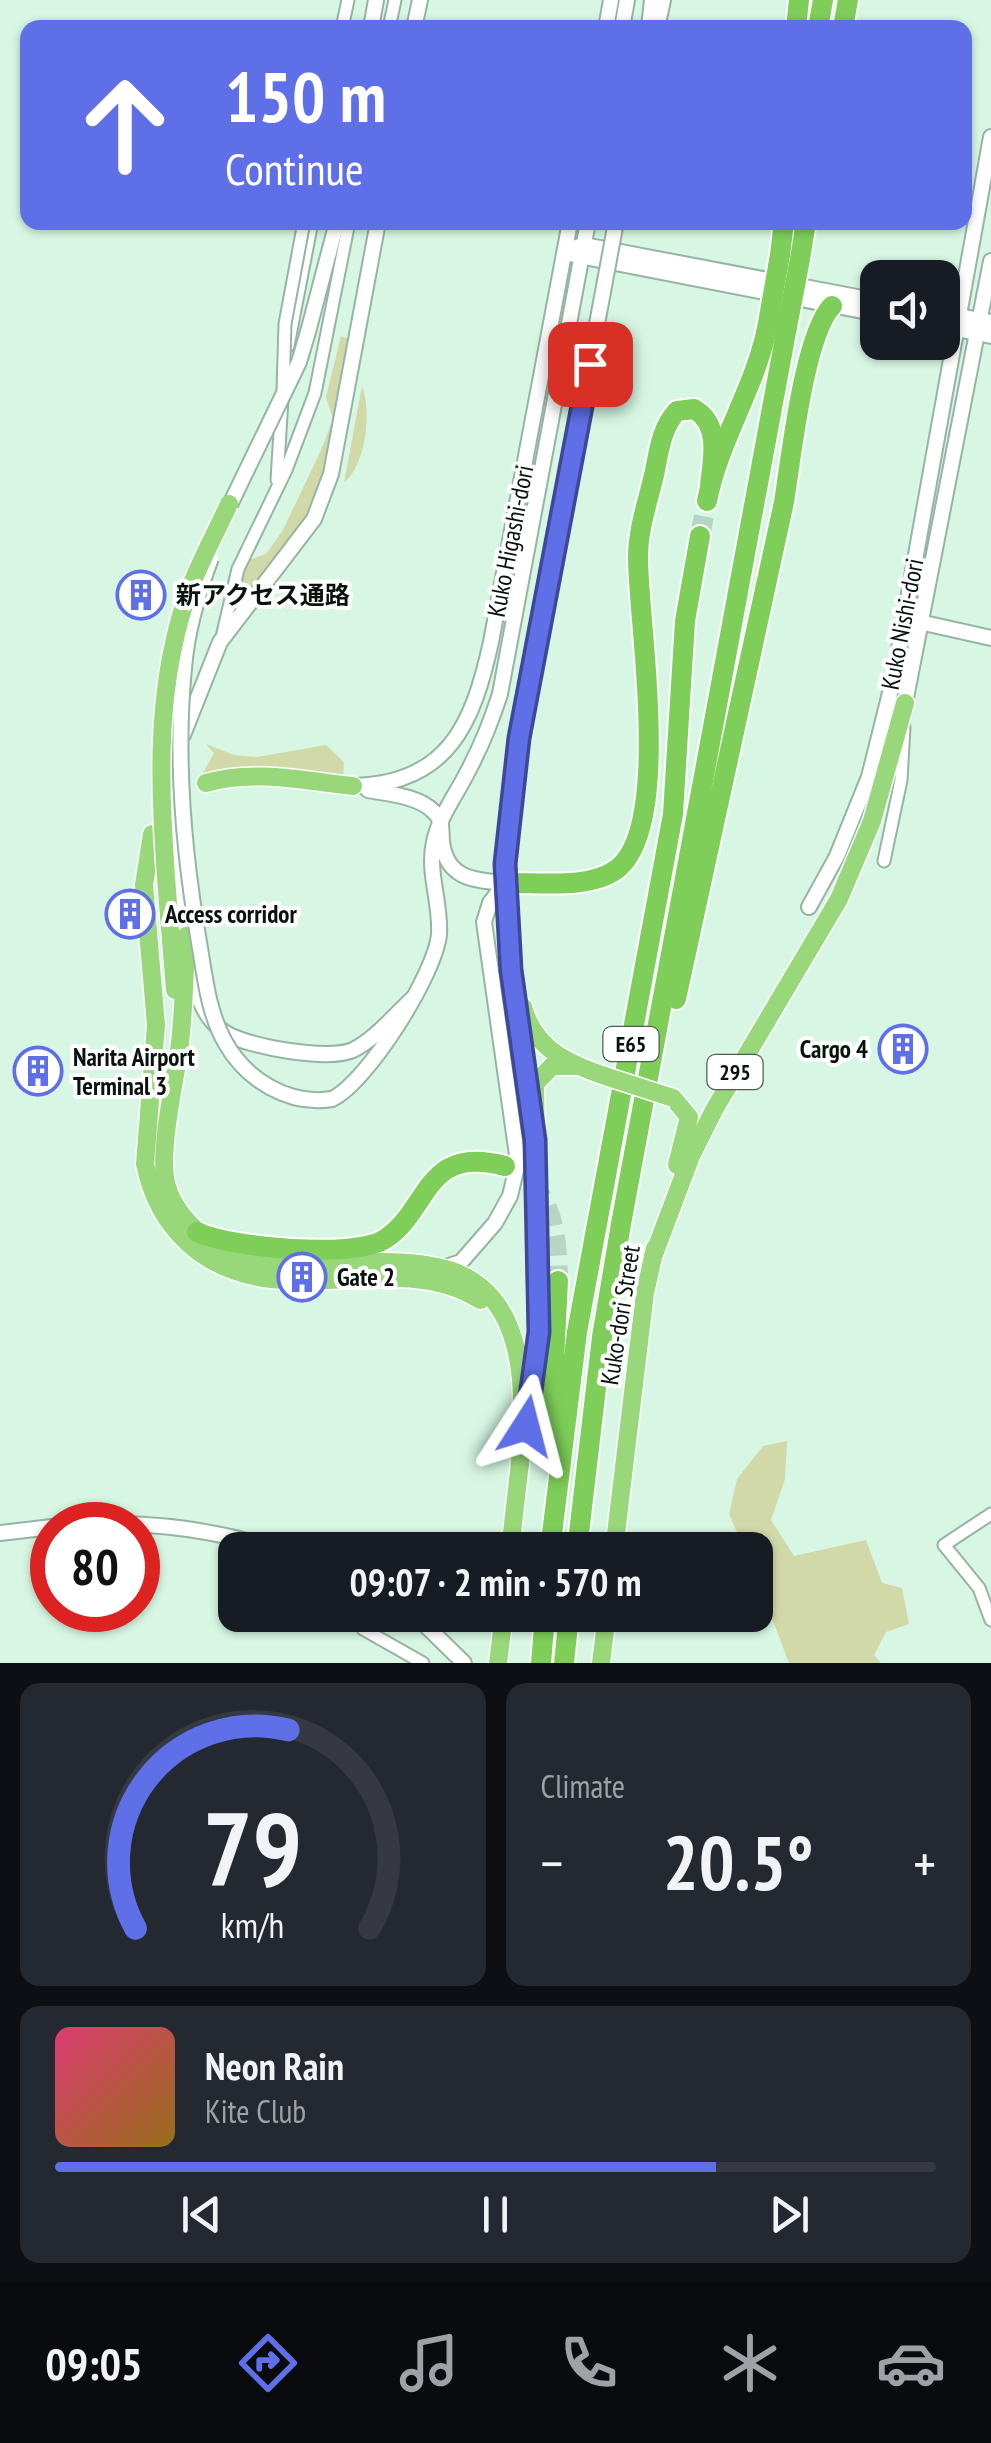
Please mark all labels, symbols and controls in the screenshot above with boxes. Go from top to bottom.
text: 150 m [225,51,386,141]
icon: ahead [60,60,190,190]
text: Continue [225,139,364,197]
map controls [860,260,960,360]
button: sound [860,260,960,360]
pin [548,322,633,407]
icon: arrive [563,337,618,392]
street label: Kuko Higashi-dori [480,462,540,620]
street label: Kuko Nishi-dori [874,556,930,692]
building icon: 新アクセス通路 [115,569,167,621]
place label: 新アクセス通路 [176,579,350,611]
building icon: Access corridor [104,888,156,940]
place label: Access corridor [164,898,297,930]
building icon: Cargo 4 [877,1023,929,1075]
road number: E65 [604,1027,658,1061]
place label: Cargo 4 [800,1033,868,1065]
place label: Narita Airport Terminal 3 [73,1041,195,1102]
building icon: Narita Airport Terminal 3 [12,1045,64,1097]
road number: 295 [708,1055,762,1089]
street label: Kuko-dori Street [593,1243,647,1387]
building icon: Gate 2 [276,1251,328,1303]
place label: Gate 2 [337,1261,395,1293]
position arrow [474,1374,578,1478]
speed limit sign: 80 [30,1502,160,1632]
text: 09:07 · 2 min · 570 m [349,1557,642,1606]
text: Climate [541,1765,625,1807]
text: 79 [203,1780,302,1915]
text: 20.5° [663,1814,814,1911]
text: − [541,1827,563,1898]
text: + [913,1827,936,1898]
text: km/h [221,1902,284,1948]
text: Neon Rain [205,2041,344,2090]
text: Kite Club [205,2090,306,2132]
icon: previous [174,2187,229,2242]
icon: pause [468,2187,523,2242]
icon: next [762,2187,817,2242]
icon: directions [233,2328,303,2398]
icon: music [394,2328,464,2398]
icon: phone [554,2328,624,2398]
icon: climate [715,2328,785,2398]
icon: car [876,2328,946,2398]
text: 09:05 [45,2334,143,2392]

